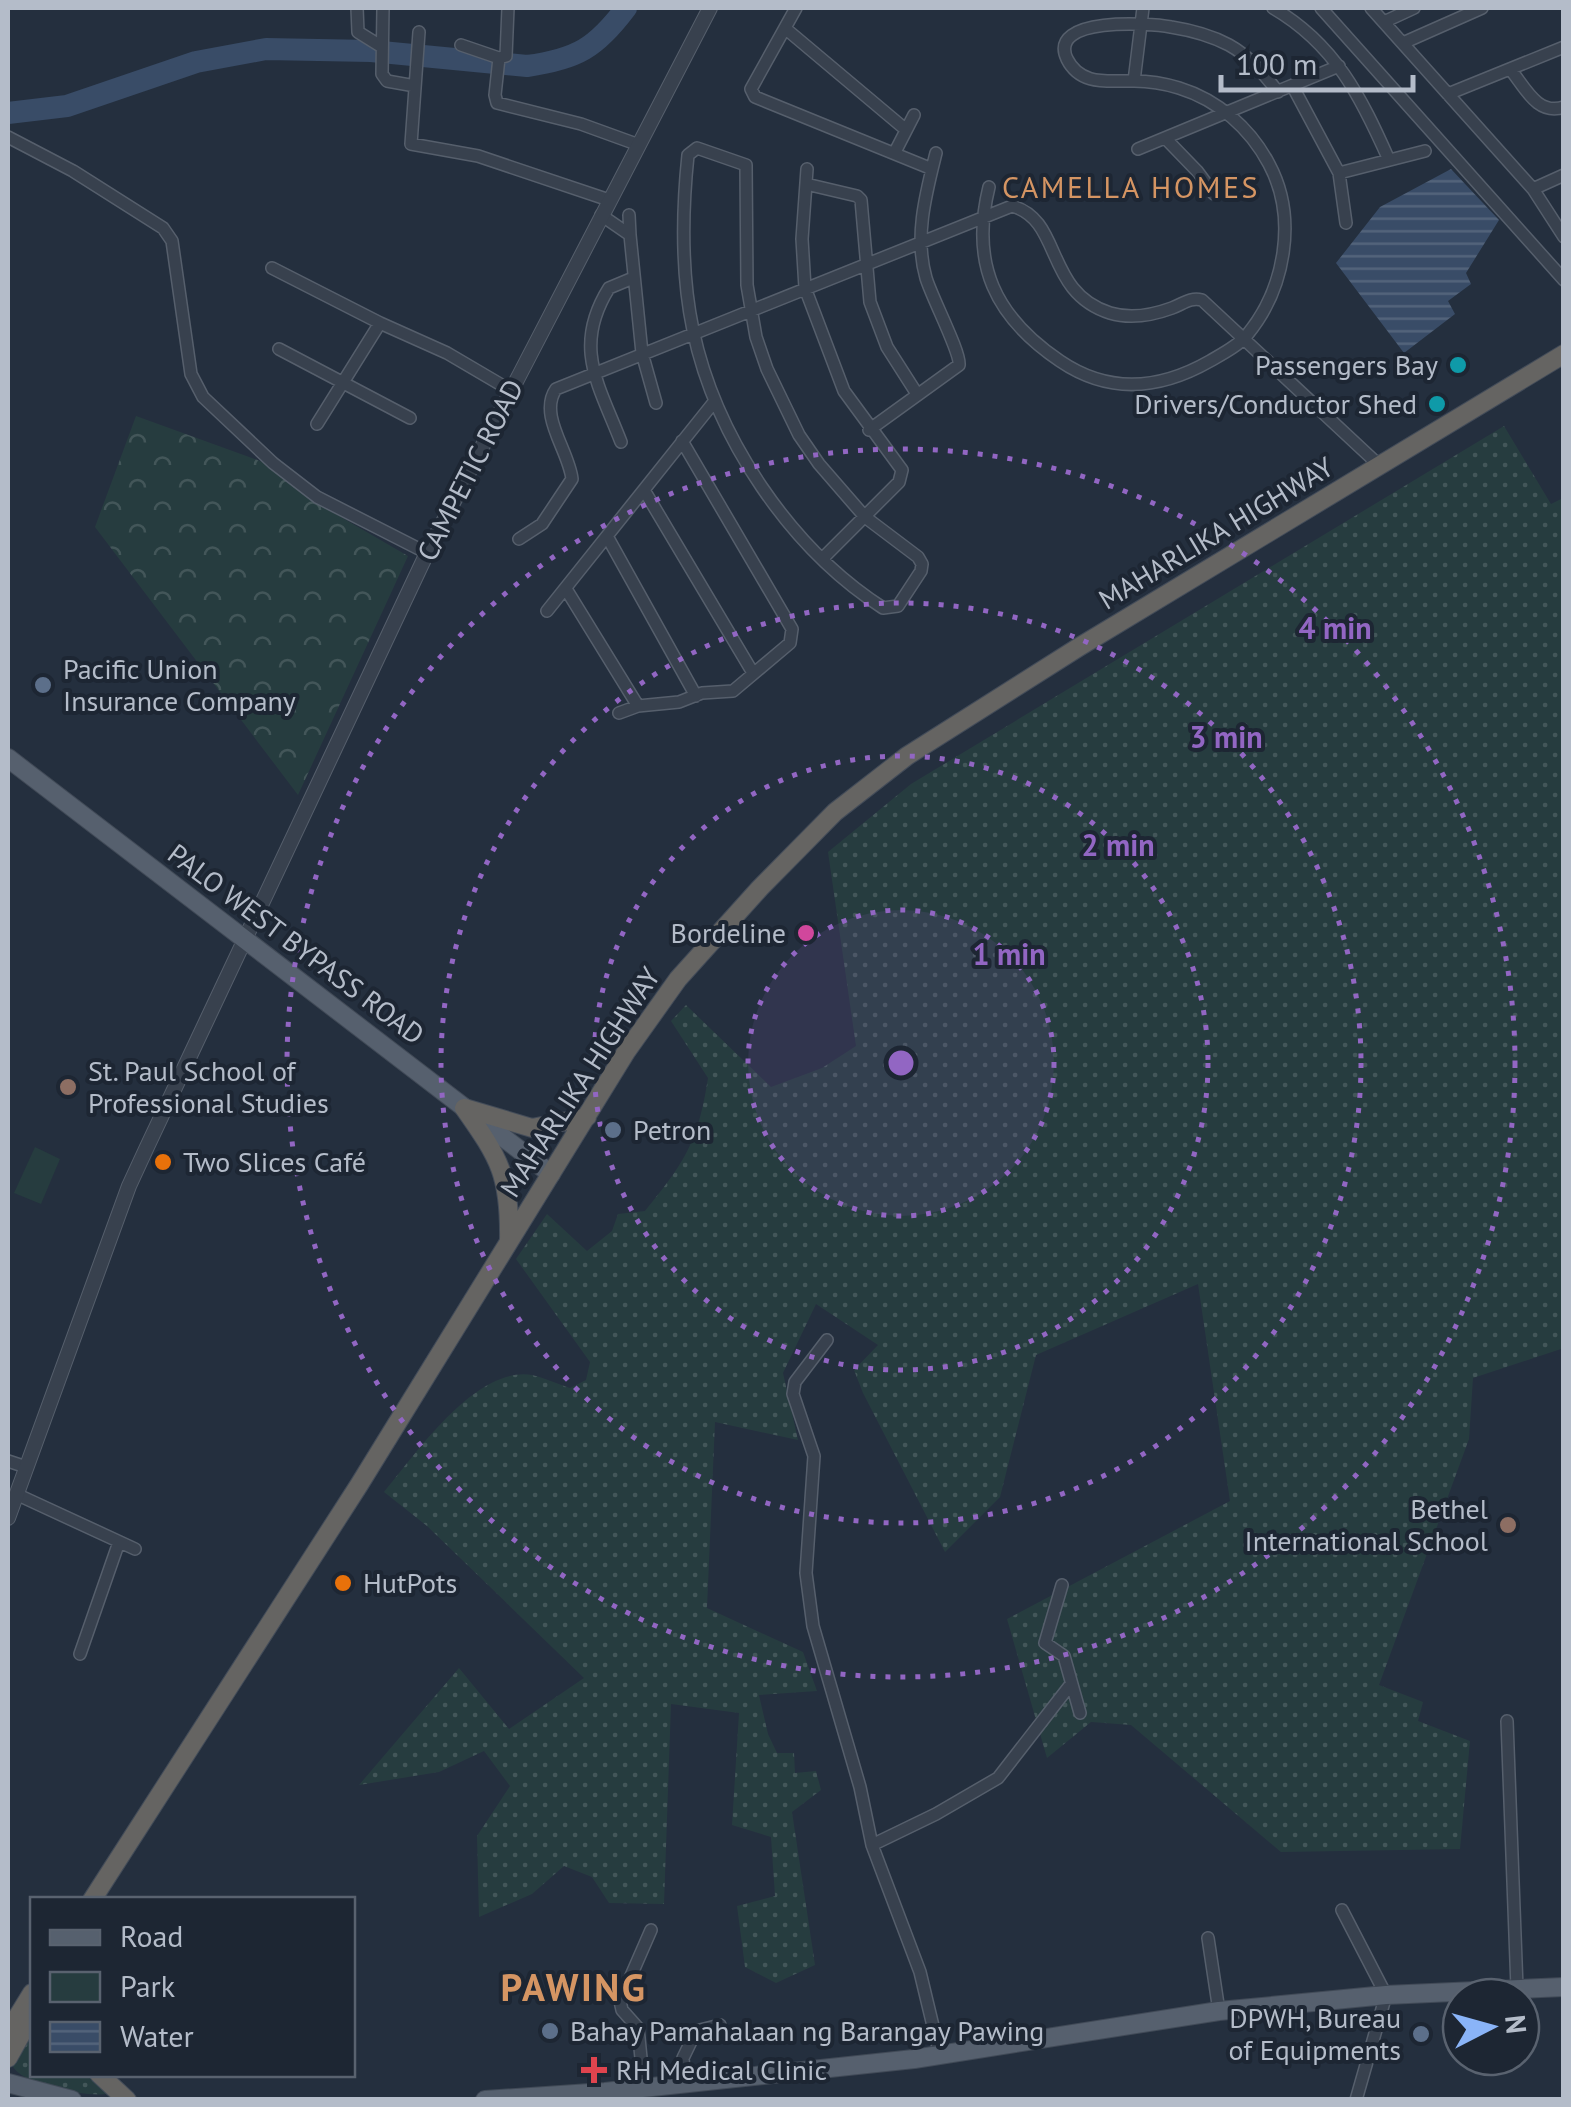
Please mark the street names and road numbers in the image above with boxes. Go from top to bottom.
street label: CAMPETIC ROAD [408,373,531,567]
street label: MAHARLIKA HIGHWAY [1092,448,1340,617]
street label: PALO WEST BYPASS ROAD [161,835,432,1052]
street label: MAHARLIKA HIGHWAY [491,959,668,1204]

